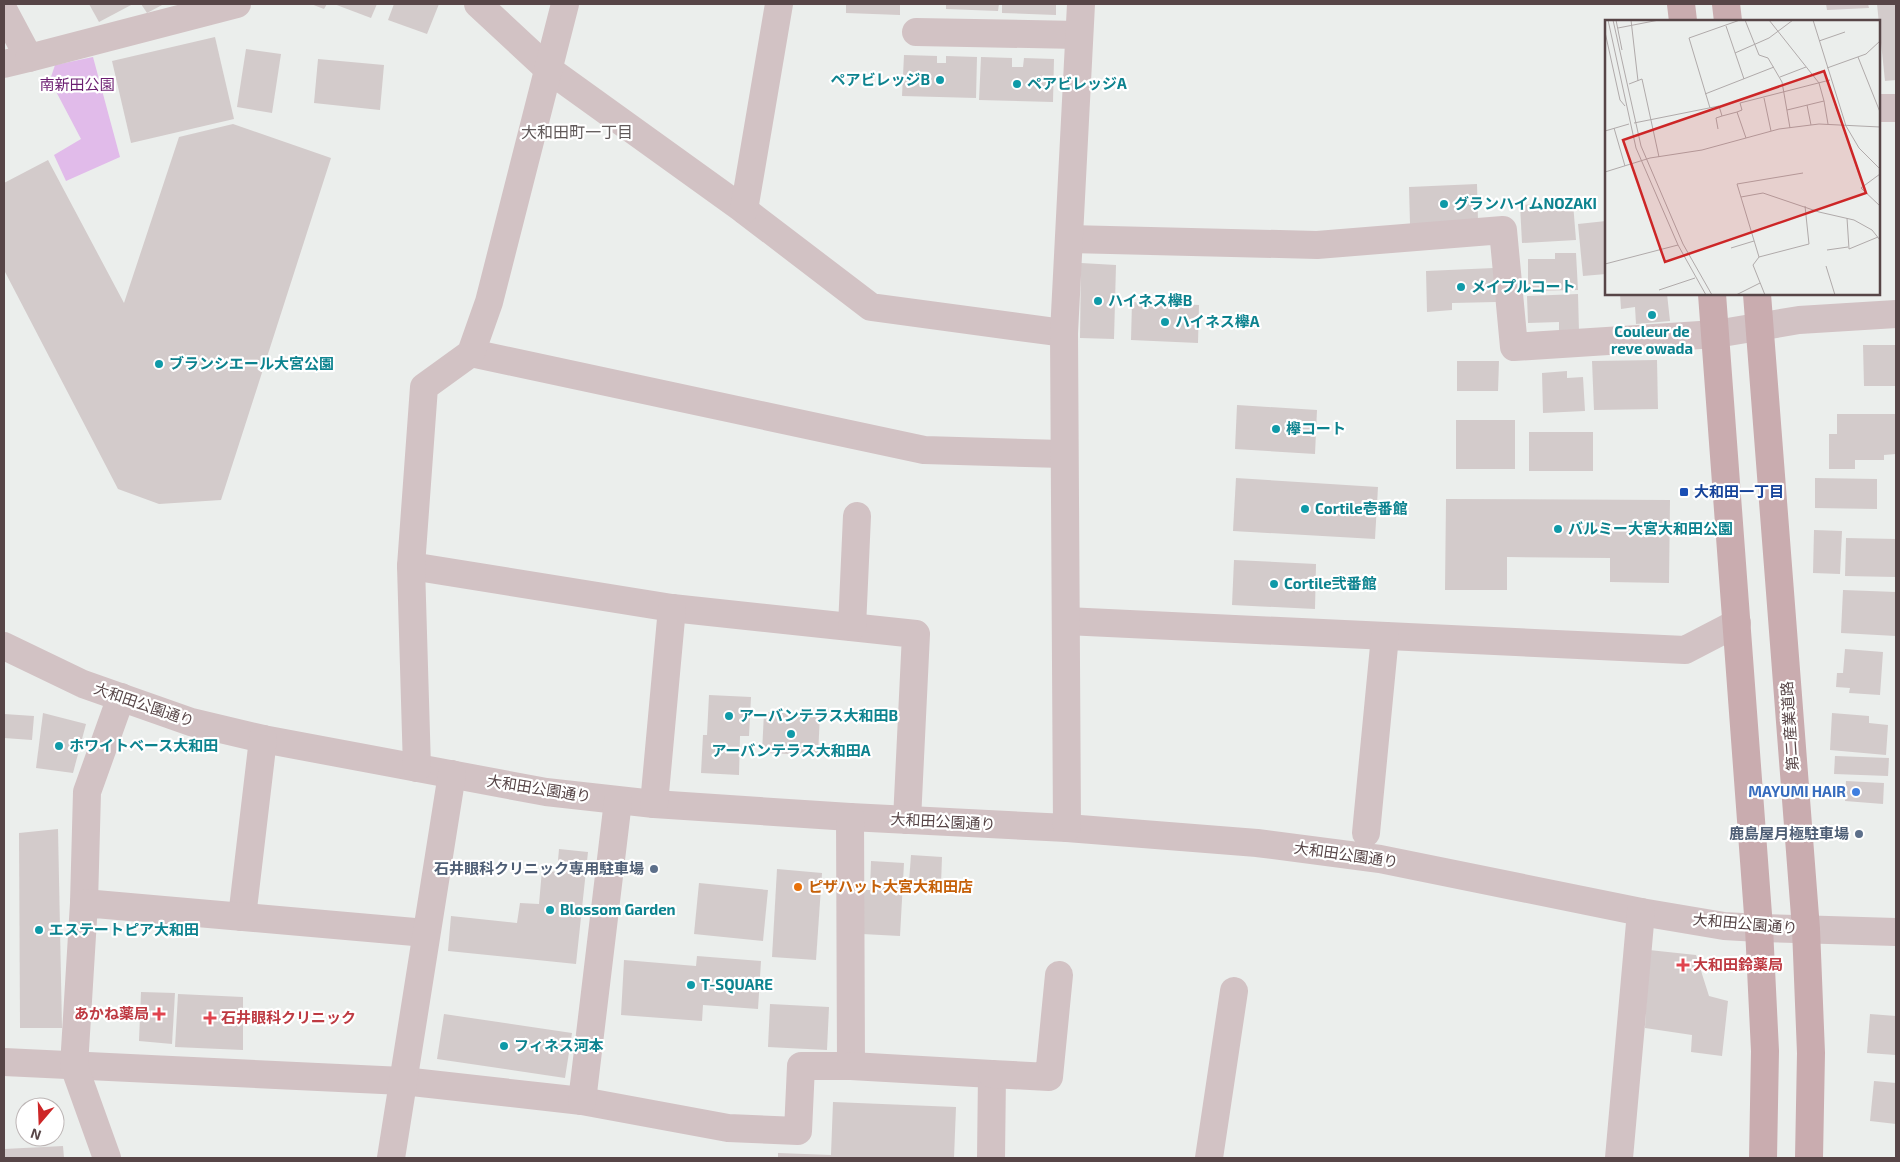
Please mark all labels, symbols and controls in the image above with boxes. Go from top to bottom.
inset map [1605,20,1880,295]
place label: ペアビレッジB [830,70,930,88]
marker: ペアビレッジB [934,74,946,86]
place label: ペアビレッジA [1027,74,1127,92]
park label: 南新田公園 [39,75,115,93]
marker: ペアビレッジA [1011,78,1023,90]
district label: 大和田町一丁目 [521,122,633,141]
place label: グランハイムNOZAKI [1454,194,1597,212]
marker: グランハイムNOZAKI [1438,198,1450,210]
place label: メイプルコート [1471,277,1576,295]
marker: メイプルコート [1455,281,1467,293]
place label: ハイネス欅B [1108,291,1192,309]
marker: ハイネス欅B [1092,295,1104,307]
marker: Couleur de reve owada [1646,309,1658,321]
place label: ハイネス欅A [1175,312,1260,330]
marker: ハイネス欅A [1159,316,1171,328]
place label: Couleur de reve owada [1611,322,1693,357]
place label: ブランシエール大宮公園 [169,354,334,372]
marker: ブランシエール大宮公園 [153,358,165,370]
place label: 欅コート [1286,419,1346,437]
marker: 欅コート [1270,423,1282,435]
place label: 大和田一丁目 [1694,482,1784,500]
marker: 大和田一丁目 [1678,486,1690,498]
place label: Cortile壱番館 [1315,499,1408,517]
marker: Cortile壱番館 [1299,503,1311,515]
place label: バルミー大宮大和田公園 [1568,519,1733,537]
marker: バルミー大宮大和田公園 [1552,523,1564,535]
place label: Cortile弐番館 [1284,574,1377,592]
marker: Cortile弐番館 [1268,578,1280,590]
street label: 大和田公園通り [92,678,197,730]
street label: 第二産業道路 [1777,681,1801,772]
place label: アーバンテラス大和田B [739,706,898,724]
marker: アーバンテラス大和田B [723,710,735,722]
marker: アーバンテラス大和田A [785,728,797,740]
place label: ホワイトベース大和田 [69,736,218,754]
marker: ホワイトベース大和田 [53,740,65,752]
place label: アーバンテラス大和田A [711,741,871,759]
street label: 大和田公園通り [486,771,592,805]
place label: MAYUMI HAIR [1748,782,1846,800]
marker: MAYUMI HAIR [1850,786,1862,798]
street label: 大和田公園通り [890,809,996,833]
place label: 鹿島屋月極駐車場 [1729,824,1849,842]
marker: 鹿島屋月極駐車場 [1853,828,1865,840]
street label: 大和田公園通り [1293,838,1399,870]
place label: 石井眼科クリニック専用駐車場 [434,859,644,877]
marker: 石井眼科クリニック専用駐車場 [648,863,660,875]
place label: ピザハット大宮大和田店 [808,877,973,895]
marker: ピザハット大宮大和田店 [792,881,804,893]
place label: Blossom Garden [560,900,676,918]
marker: Blossom Garden [544,904,556,916]
street label: 大和田公園通り [1692,909,1798,937]
place label: エステートピア大和田 [49,920,199,938]
marker: エステートピア大和田 [33,924,45,936]
place label: 大和田鈴薬局 [1693,955,1783,973]
marker: 大和田鈴薬局 [1677,959,1689,971]
place label: T-SQUARE [701,975,773,994]
marker: T-SQUARE [685,979,697,991]
place label: あかね薬局 [74,1004,149,1022]
marker: あかね薬局 [153,1008,165,1020]
place label: 石井眼科クリニック [221,1008,356,1026]
marker: 石井眼科クリニック [203,1011,217,1025]
place label: フィネス河本 [514,1036,604,1054]
marker: フィネス河本 [498,1040,510,1052]
north arrow [15,1097,65,1147]
text: N [28,1125,43,1144]

